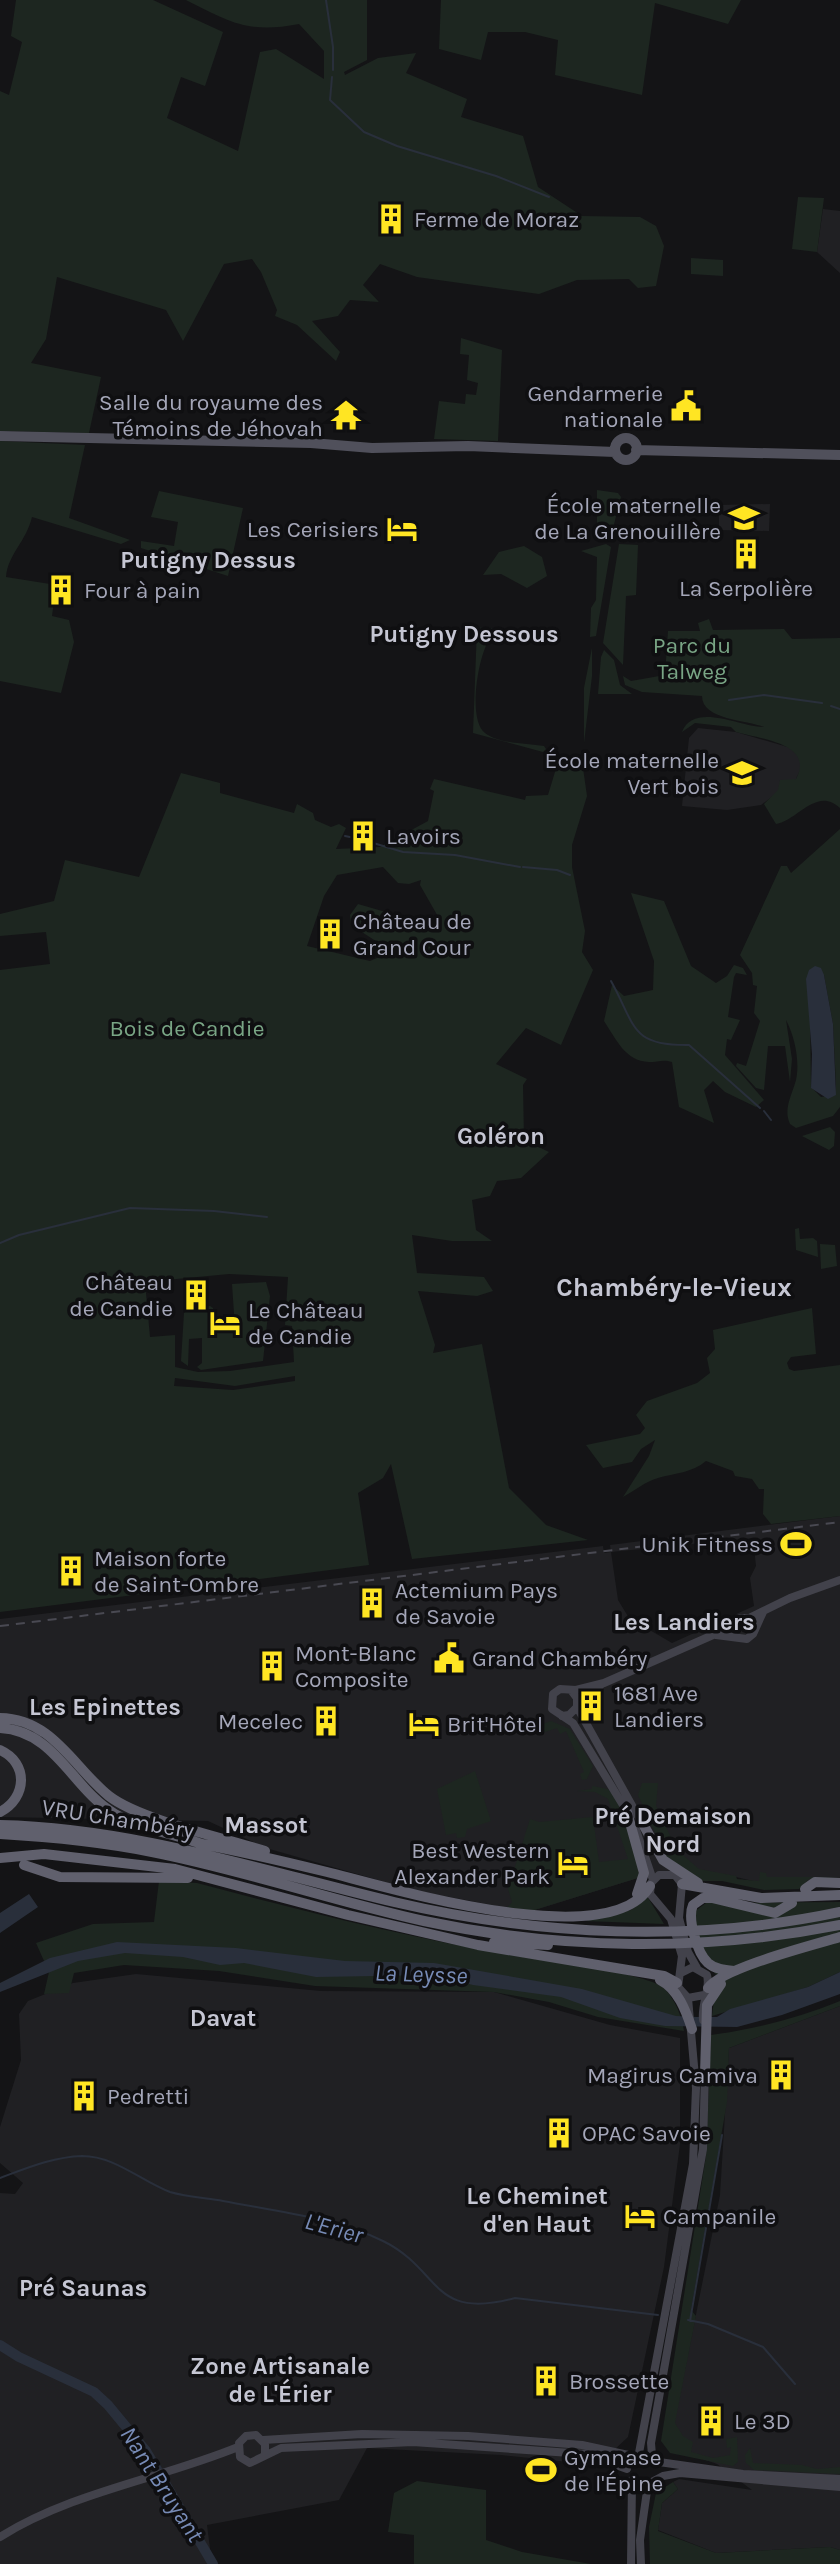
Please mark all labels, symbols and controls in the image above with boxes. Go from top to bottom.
building icon: Ferme de Moraz [374,202,408,236]
place label: Ferme de Moraz [414,206,579,233]
place label: Gendarmerie nationale [528,380,663,433]
place label: Salle du royaume des Témoins de Jéhovah [99,389,323,442]
public building icon: Gendarmerie nationale [669,389,703,423]
temple icon: Salle du royaume des Témoins de Jéhovah [329,398,363,432]
place label: École maternelle de La Grenouillère [534,492,721,545]
school or university icon: École maternelle de La Grenouillère [727,501,761,535]
hotel icon: Les Cerisiers [385,512,419,546]
place label: Les Cerisiers [247,516,379,543]
building icon: La Serpolière [729,537,763,571]
district label: Putigny Dessus [120,546,296,574]
building icon: Four à pain [44,573,78,607]
place label: La Serpolière [679,575,813,602]
place label: Four à pain [84,577,201,604]
district label: Putigny Dessous [369,620,559,648]
park label: Parc du Talweg [653,632,731,685]
place label: École maternelle Vert bois [545,747,719,800]
school or university icon: École maternelle Vert bois [725,756,759,790]
building icon: Lavoirs [346,819,380,853]
place label: Lavoirs [386,823,461,850]
place label: Château de Grand Cour [353,908,472,961]
building icon: Château de Grand Cour [313,917,347,951]
park label: Bois de Candie [109,1015,265,1042]
district label: Goléron [457,1122,545,1150]
place label: Château de Candie [69,1269,173,1322]
district label: Chambéry-le-Vieux [556,1272,792,1303]
building icon: Château de Candie [179,1278,213,1312]
place label: Le Château de Candie [248,1297,364,1350]
hotel icon: Le Château de Candie [208,1306,242,1340]
sports icon: Unik Fitness [779,1527,813,1561]
place label: Unik Fitness [641,1531,773,1558]
place label: Maison forte de Saint-Ombre [94,1545,259,1598]
building icon: Maison forte de Saint-Ombre [54,1554,88,1588]
place label: Actemium Pays de Savoie [395,1577,558,1630]
building icon: Actemium Pays de Savoie [355,1586,389,1620]
district label: Les Landiers [613,1608,755,1636]
place label: Mont-Blanc Composite [295,1640,417,1693]
public building icon: Grand Chambéry [432,1641,466,1675]
place label: Grand Chambéry [472,1645,648,1672]
building icon: Mont-Blanc Composite [255,1649,289,1683]
place label: 1681 Ave Landiers [614,1680,704,1733]
building icon: 1681 Ave Landiers [574,1689,608,1723]
district label: Les Epinettes [29,1693,181,1721]
building icon: Mecelec [309,1704,343,1738]
hotel icon: Brit'Hôtel [407,1707,441,1741]
place label: Mecelec [218,1708,303,1735]
place label: Brit'Hôtel [447,1711,543,1738]
street label: VRU Chambéry [40,1794,197,1844]
district label: Pré Demaison Nord [594,1802,752,1858]
district label: Massot [224,1811,308,1839]
place label: Best Western Alexander Park [394,1837,550,1890]
hotel icon: Best Western Alexander Park [556,1846,590,1880]
water label: La Leysse [374,1958,468,1990]
district label: Davat [190,2004,256,2032]
building icon: Magirus Camiva [764,2058,798,2092]
place label: Magirus Camiva [587,2062,758,2089]
building icon: Pedretti [67,2079,101,2113]
place label: Pedretti [107,2083,189,2110]
building icon: OPAC Savoie [542,2116,576,2150]
place label: OPAC Savoie [582,2120,711,2147]
district label: Le Cheminet d'en Haut [466,2182,608,2238]
hotel icon: Campanile [623,2199,657,2233]
place label: Campanile [663,2203,776,2230]
water label: L'Erier [302,2207,367,2249]
district label: Pré Saunas [19,2274,147,2302]
district label: Zone Artisanale de L'Érier [190,2352,370,2408]
building icon: Brossette [529,2364,563,2398]
place label: Brossette [569,2368,669,2395]
building icon: Le 3D [694,2404,728,2438]
place label: Le 3D [734,2408,791,2435]
water label: Nant Bruyant [114,2421,210,2548]
place label: Gymnase de l'Épine [564,2444,663,2497]
sports icon: Gymnase de l'Épine [524,2453,558,2487]

